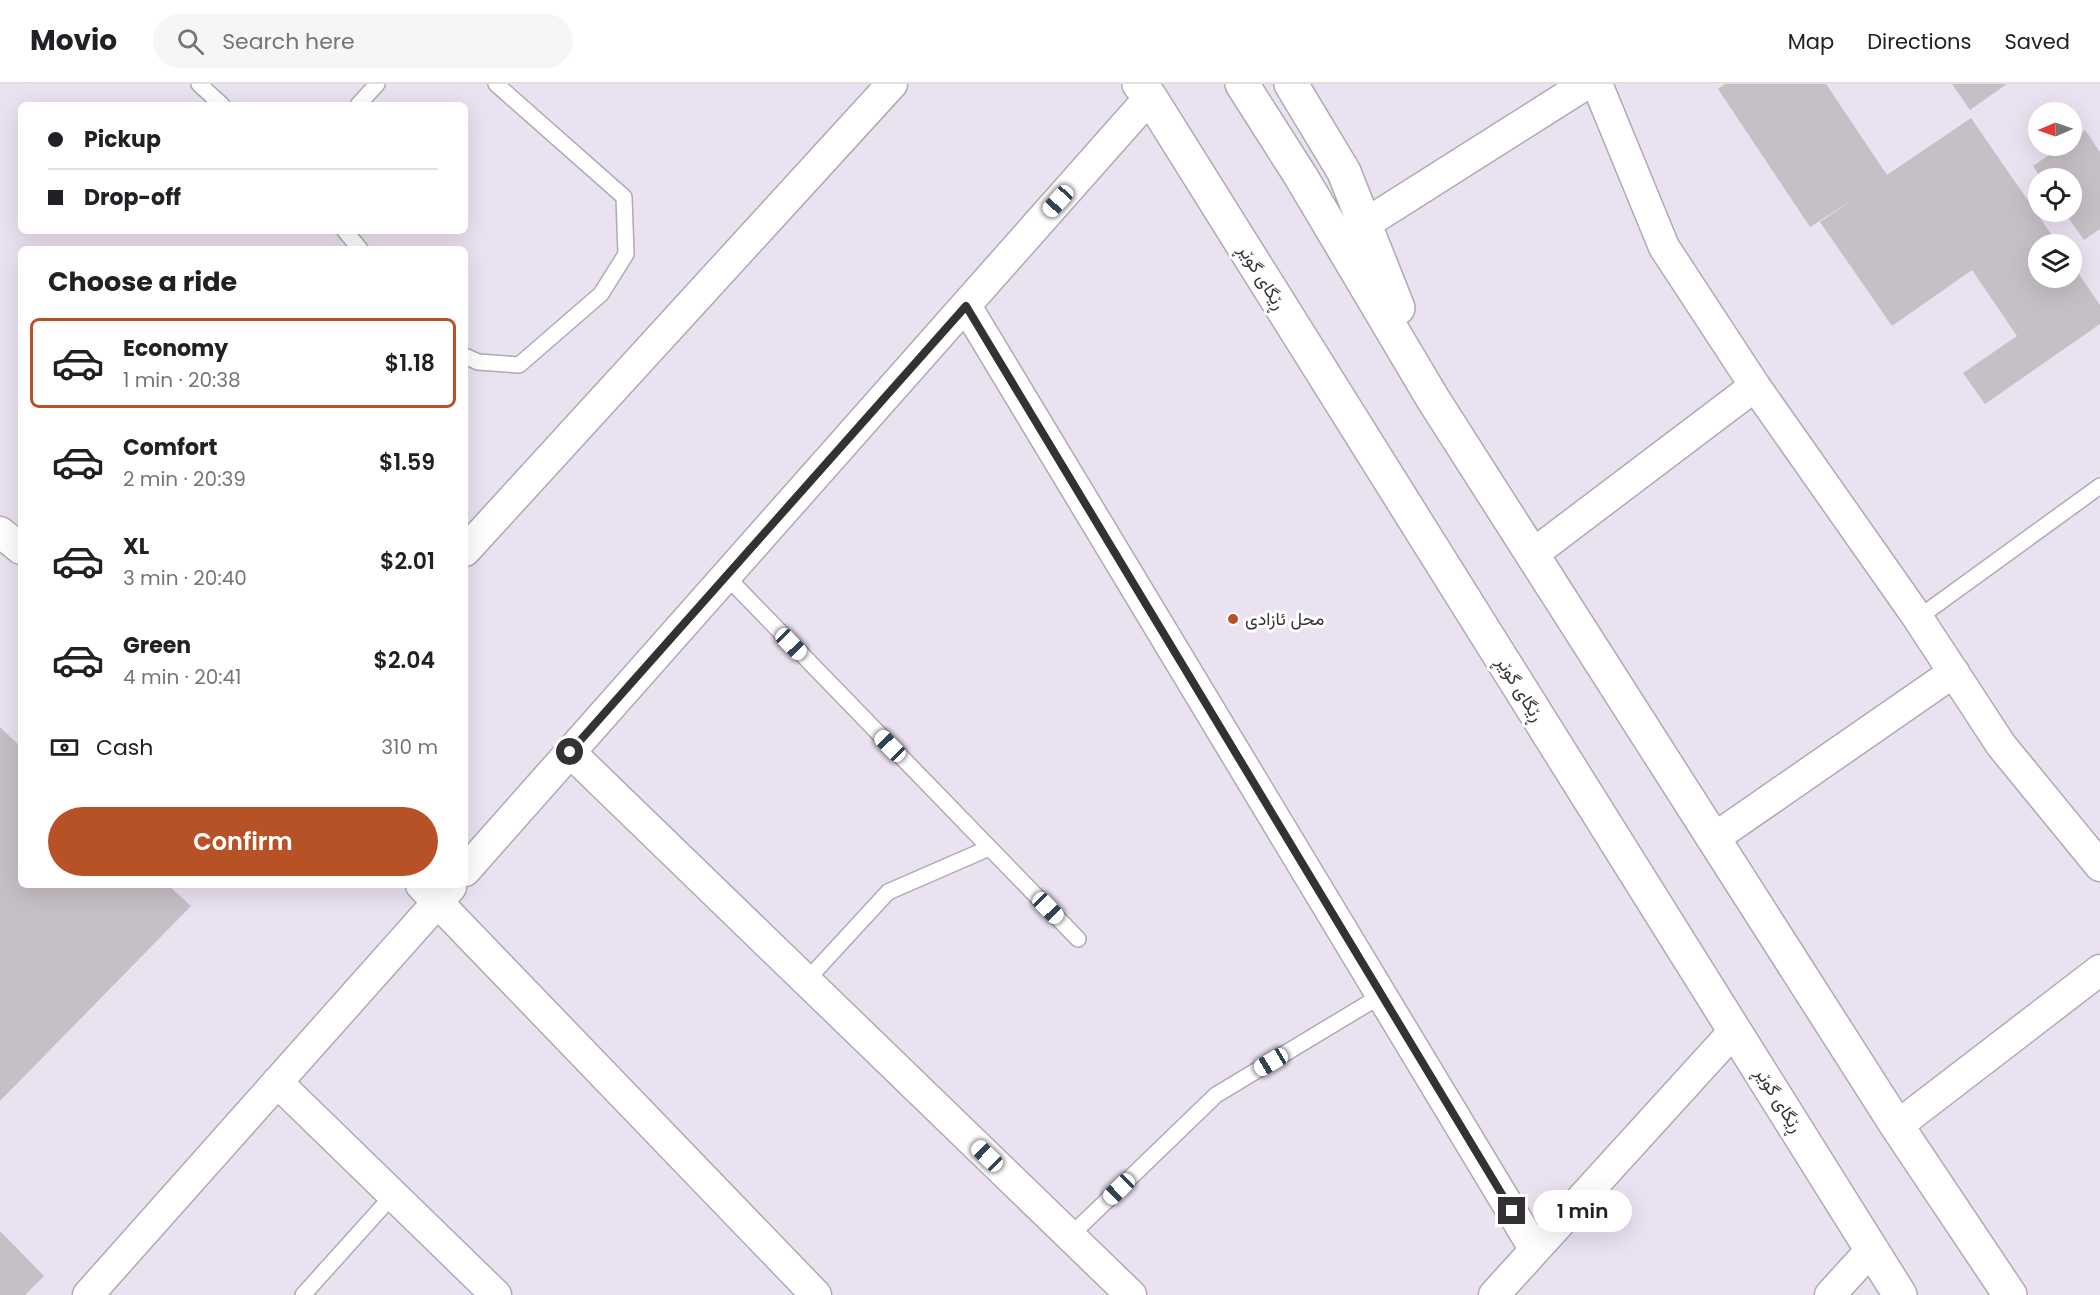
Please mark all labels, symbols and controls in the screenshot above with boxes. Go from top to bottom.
search box [153,14,573,68]
text: Movio [30,21,117,60]
icon: search [174,25,207,58]
text: Search here [222,26,355,57]
text: Map [1788,27,1834,56]
text: Directions [1867,27,1971,56]
text: Saved [2004,27,2070,56]
north arrow [2028,102,2082,156]
map controls [2028,102,2082,288]
text: Pickup [84,124,161,155]
button: locate [2028,168,2082,222]
text: Drop-off [84,182,181,213]
car [1039,182,1077,220]
button: layers [2028,234,2082,288]
street label: ڕێگای گوێڕ [1230,239,1292,316]
text: Choose a ride [48,263,237,300]
text: Economy [123,333,228,364]
icon: car [51,336,105,390]
text: $1.18 [385,348,435,379]
text: 1 min · 20:38 [123,366,241,394]
text: Comfort [123,432,217,463]
icon: car [51,435,105,489]
text: $1.59 [379,447,435,478]
text: 2 min · 20:39 [123,465,246,493]
text: XL [123,531,149,562]
icon: car [51,534,105,588]
text: $2.01 [380,546,435,577]
text: 3 min · 20:40 [123,564,247,592]
place label: محل ئازادى [1245,606,1324,631]
marker: محل ئازادى [1226,612,1240,626]
car [772,625,810,663]
text: Green [123,630,191,661]
icon: car [51,633,105,687]
text: $2.04 [374,645,435,676]
street label: ڕێگای گوێڕ [1488,651,1550,728]
text: 4 min · 20:41 [123,663,241,691]
car [871,727,909,765]
icon: cash [48,731,81,764]
text: Cash [96,732,153,763]
text: 310 m [381,733,438,761]
route start [556,738,583,765]
button: Confirm [48,807,438,876]
car [1029,889,1067,927]
car [1251,1045,1291,1079]
street label: ڕێگای گوێڕ [1747,1062,1809,1139]
car [968,1137,1006,1175]
car [1100,1170,1138,1208]
callout: 1 min [1533,1190,1632,1232]
route end [1498,1197,1525,1224]
text: 1 min [1557,1197,1608,1225]

